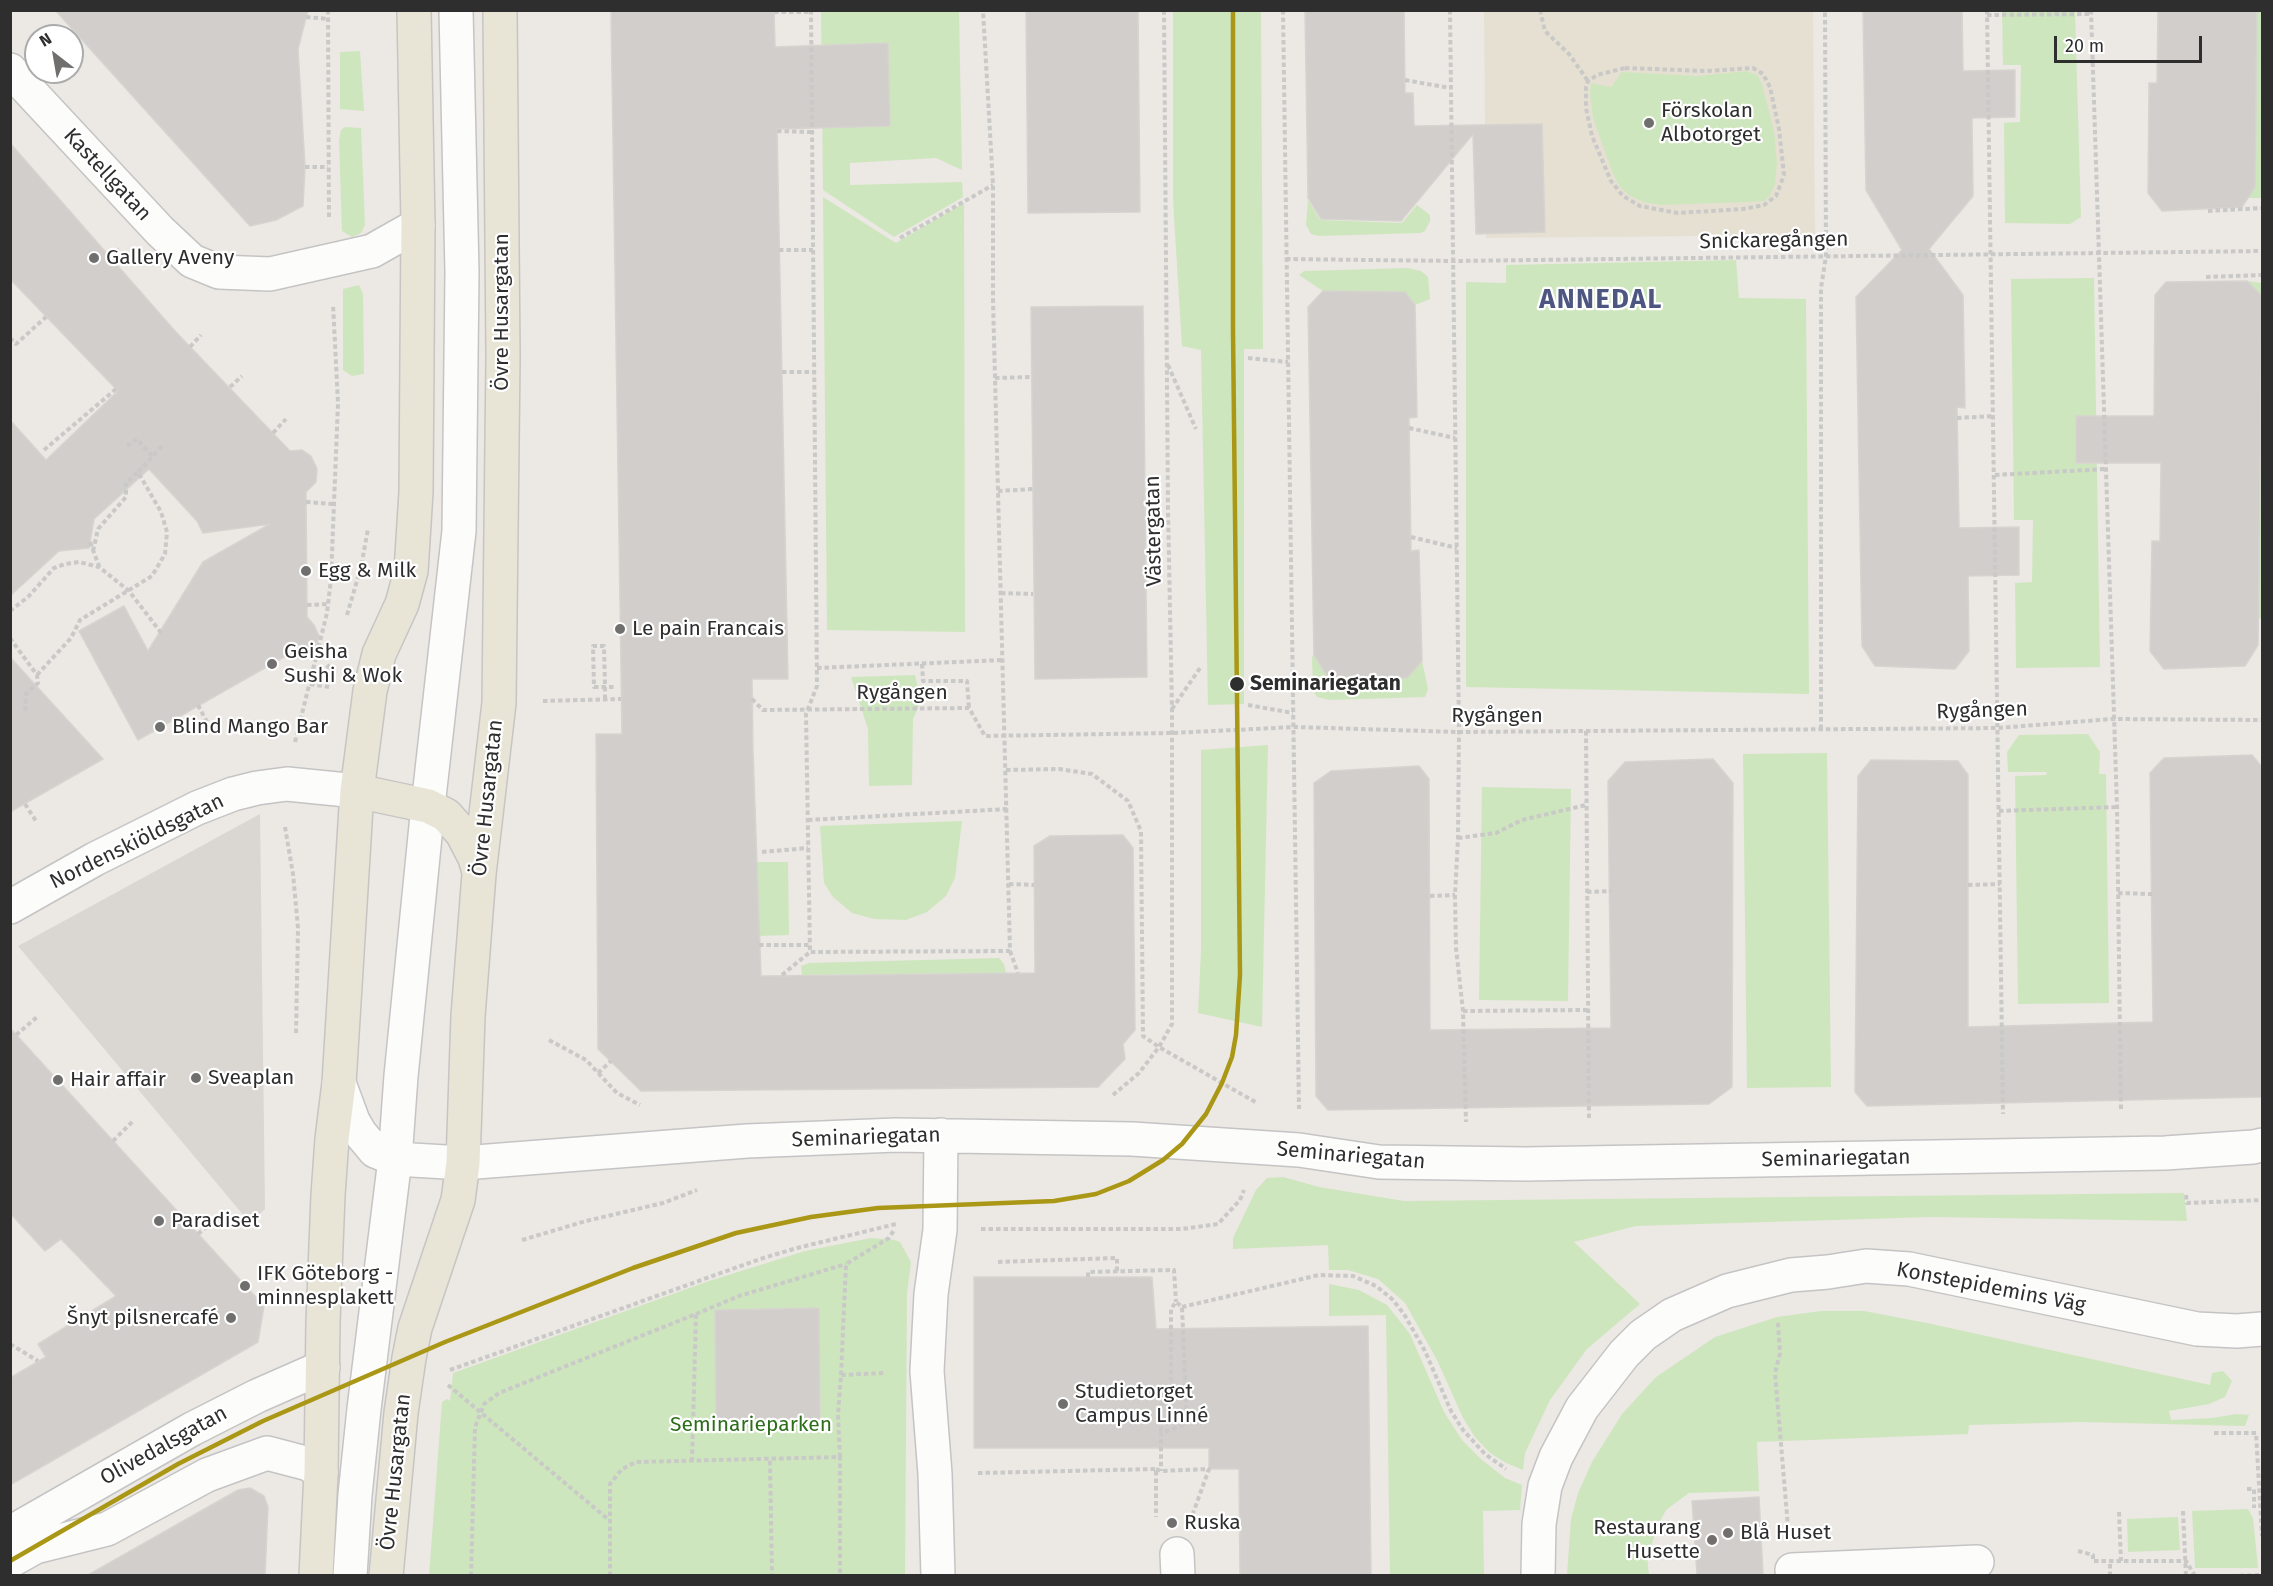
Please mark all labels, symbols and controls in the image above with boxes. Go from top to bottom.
north arrow [24,24,84,84]
scale bar [2057,24,2206,62]
text: N [36,29,55,51]
text: 20 m [2065,35,2104,57]
place label: Förskolan Albotorget [1661,98,1761,148]
marker: Förskolan Albotorget [1642,116,1656,130]
street label: Kastellgatan [58,123,156,227]
street label: Snickaregången [1699,227,1849,255]
street label: Övre Husargatan [489,233,515,391]
place label: Gallery Aveny [106,245,234,271]
marker: Gallery Aveny [87,251,101,265]
district label: ANNEDAL [1539,284,1663,316]
street label: Västergatan [1140,475,1168,587]
place label: Egg & Milk [318,558,416,584]
marker: Egg & Milk [299,564,313,578]
place label: Le pain Francais [632,616,784,642]
marker: Le pain Francais [613,622,627,636]
place label: Geisha Sushi & Wok [284,639,402,689]
marker: Geisha Sushi & Wok [265,657,279,671]
place label: Seminariegatan [1250,671,1401,697]
marker: Seminariegatan [1228,675,1246,693]
street label: Rygången [856,680,948,706]
street label: Rygången [1936,697,2028,725]
street label: Rygången [1451,703,1543,729]
place label: Blind Mango Bar [172,714,328,740]
street label: Övre Husargatan [467,718,509,878]
marker: Blind Mango Bar [153,720,167,734]
street label: Nordenskiöldsgatan [46,789,228,895]
place label: Sveaplan [208,1065,294,1091]
place label: Hair affair [70,1067,166,1093]
marker: Sveaplan [189,1071,203,1085]
marker: Hair affair [51,1073,65,1087]
street label: Seminariegatan [791,1123,941,1153]
street label: Seminariegatan [1276,1137,1426,1175]
street label: Seminariegatan [1761,1145,1911,1173]
place label: Paradiset [171,1208,260,1234]
marker: Paradiset [152,1214,166,1228]
street label: Konstepidemins Väg [1894,1257,2088,1319]
place label: IFK Göteborg - minnesplakett [257,1261,394,1311]
marker: IFK Göteborg - minnesplakett [238,1279,252,1293]
place label: Šnyt pilsnercafé [67,1305,219,1331]
marker: Šnyt pilsnercafé [224,1311,238,1325]
place label: Studietorget Campus Linné [1075,1379,1208,1429]
street label: Övre Husargatan [375,1392,417,1552]
marker: Studietorget Campus Linné [1056,1397,1070,1411]
street label: Olivedalsgatan [96,1401,232,1491]
park label: Seminarieparken [670,1412,832,1438]
place label: Ruska [1184,1510,1241,1536]
place label: Restaurang Husette [1593,1515,1700,1565]
marker: Ruska [1165,1516,1179,1530]
place label: Blå Huset [1740,1520,1831,1546]
marker: Blå Huset [1721,1526,1735,1540]
marker: Restaurang Husette [1705,1533,1719,1547]

